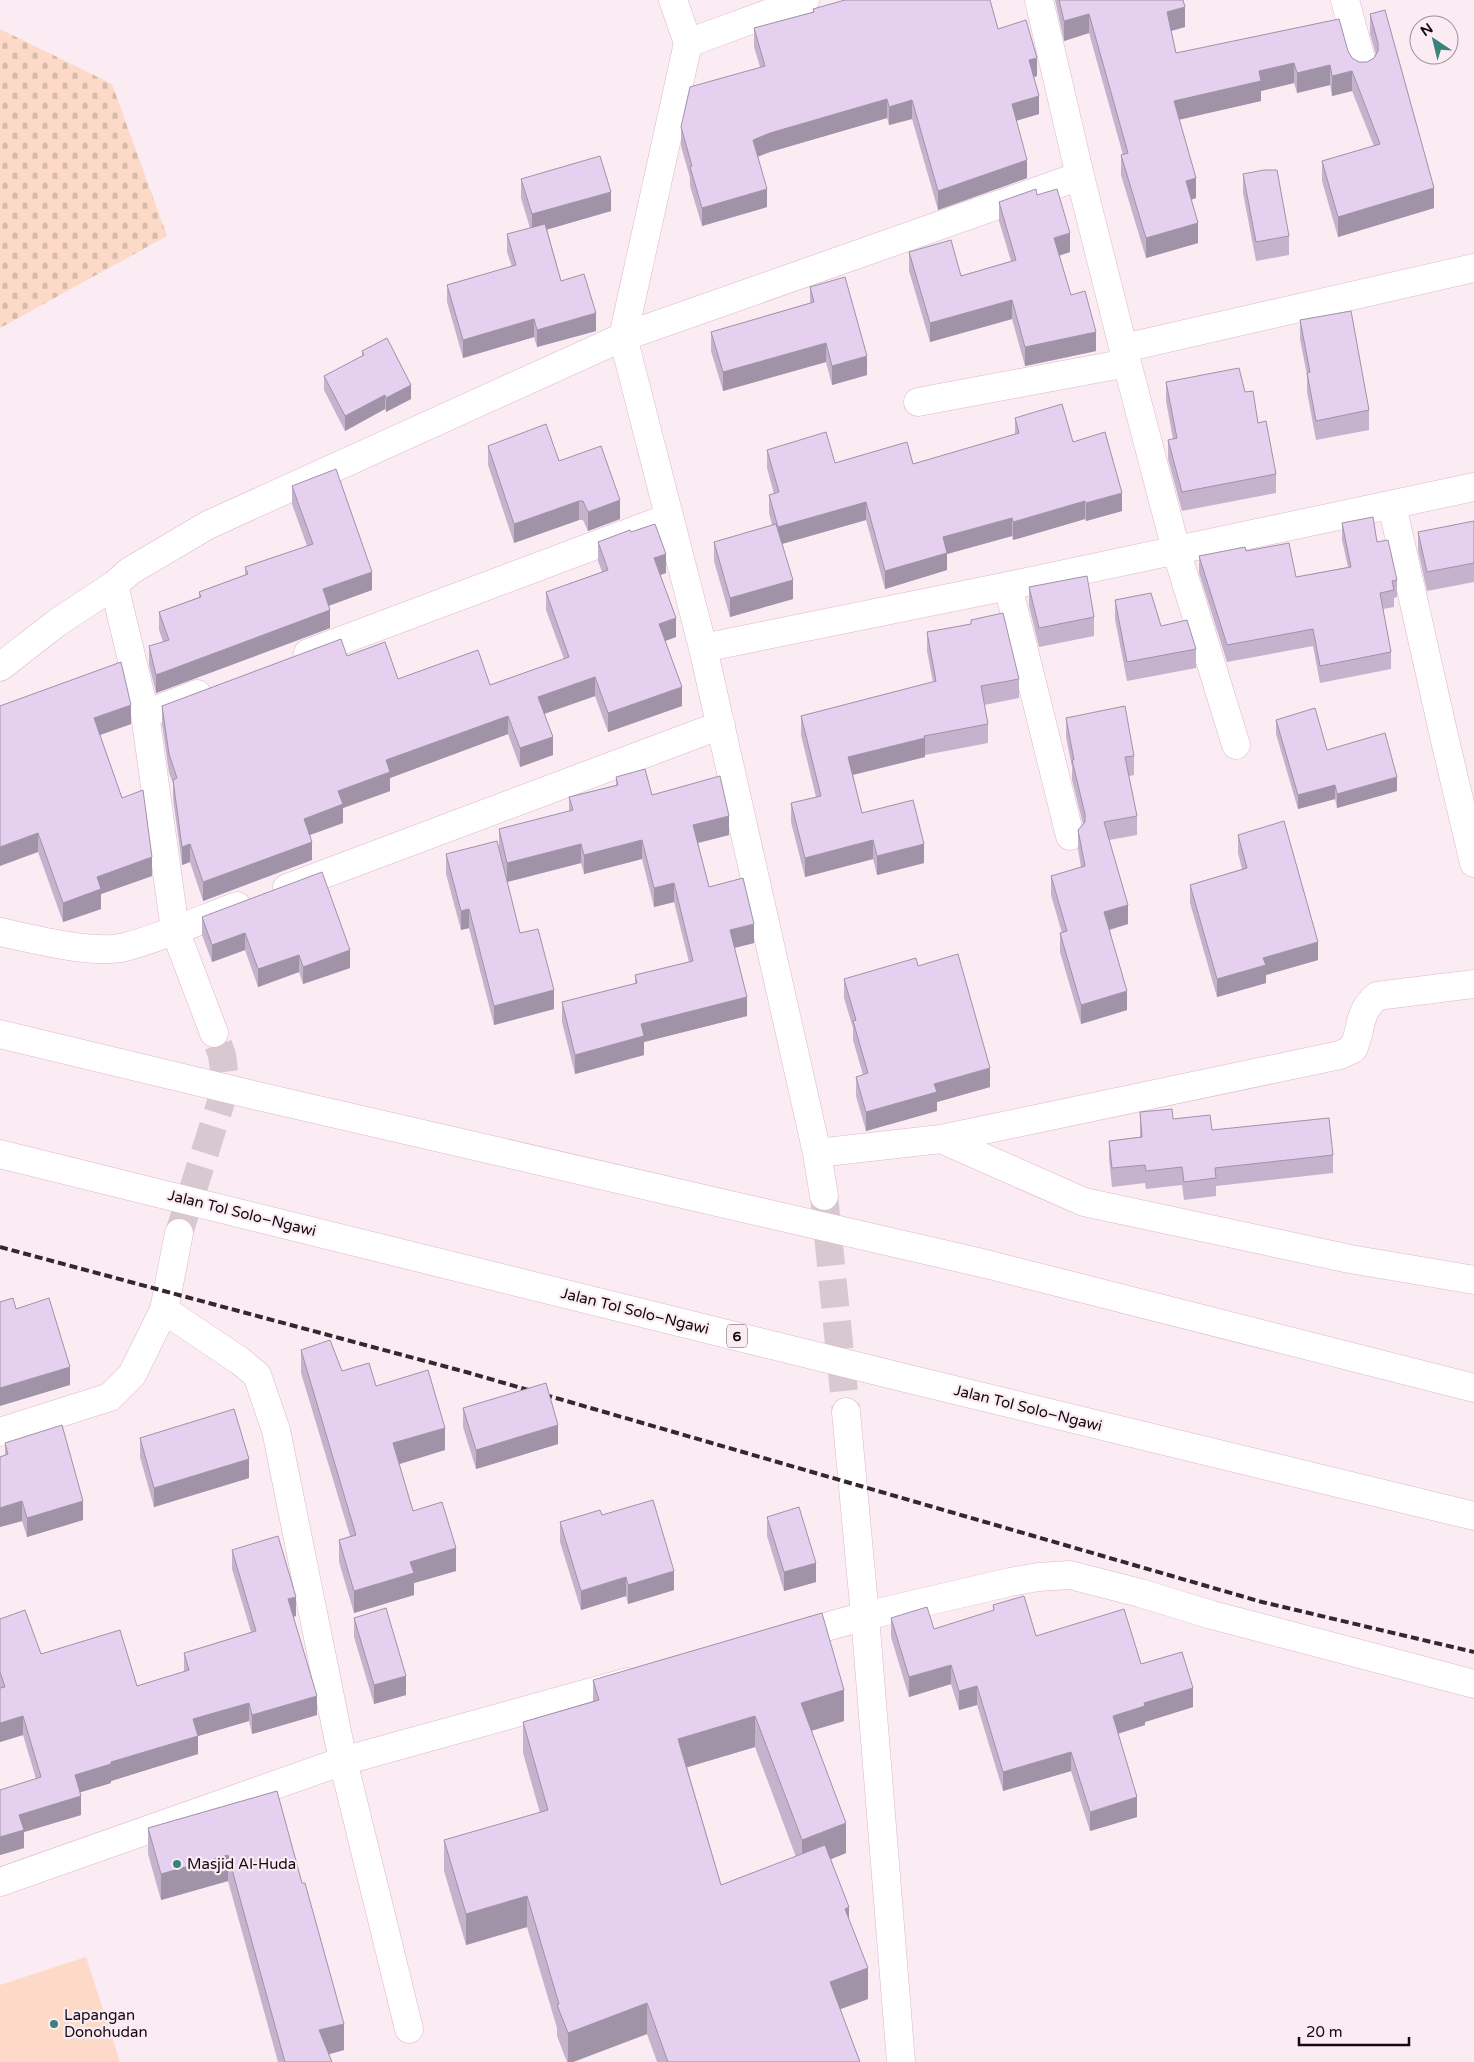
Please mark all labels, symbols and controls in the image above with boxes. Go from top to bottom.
north arrow [1409,15,1459,65]
text: N [1417,20,1436,40]
street label: Jalan Tol Solo–Ngawi [166,1186,318,1240]
street label: Jalan Tol Solo–Ngawi [559,1284,711,1338]
road number: 6 [727,1324,747,1348]
street label: Jalan Tol Solo–Ngawi [952,1381,1104,1435]
place label: Masjid Al-Huda [187,1855,296,1873]
marker: Masjid Al-Huda [171,1858,183,1870]
place label: Lapangan Donohudan [64,2006,148,2041]
scale bar [1299,2014,1409,2046]
marker: Lapangan Donohudan [48,2018,60,2030]
text: 20 m [1306,2023,1343,2041]

